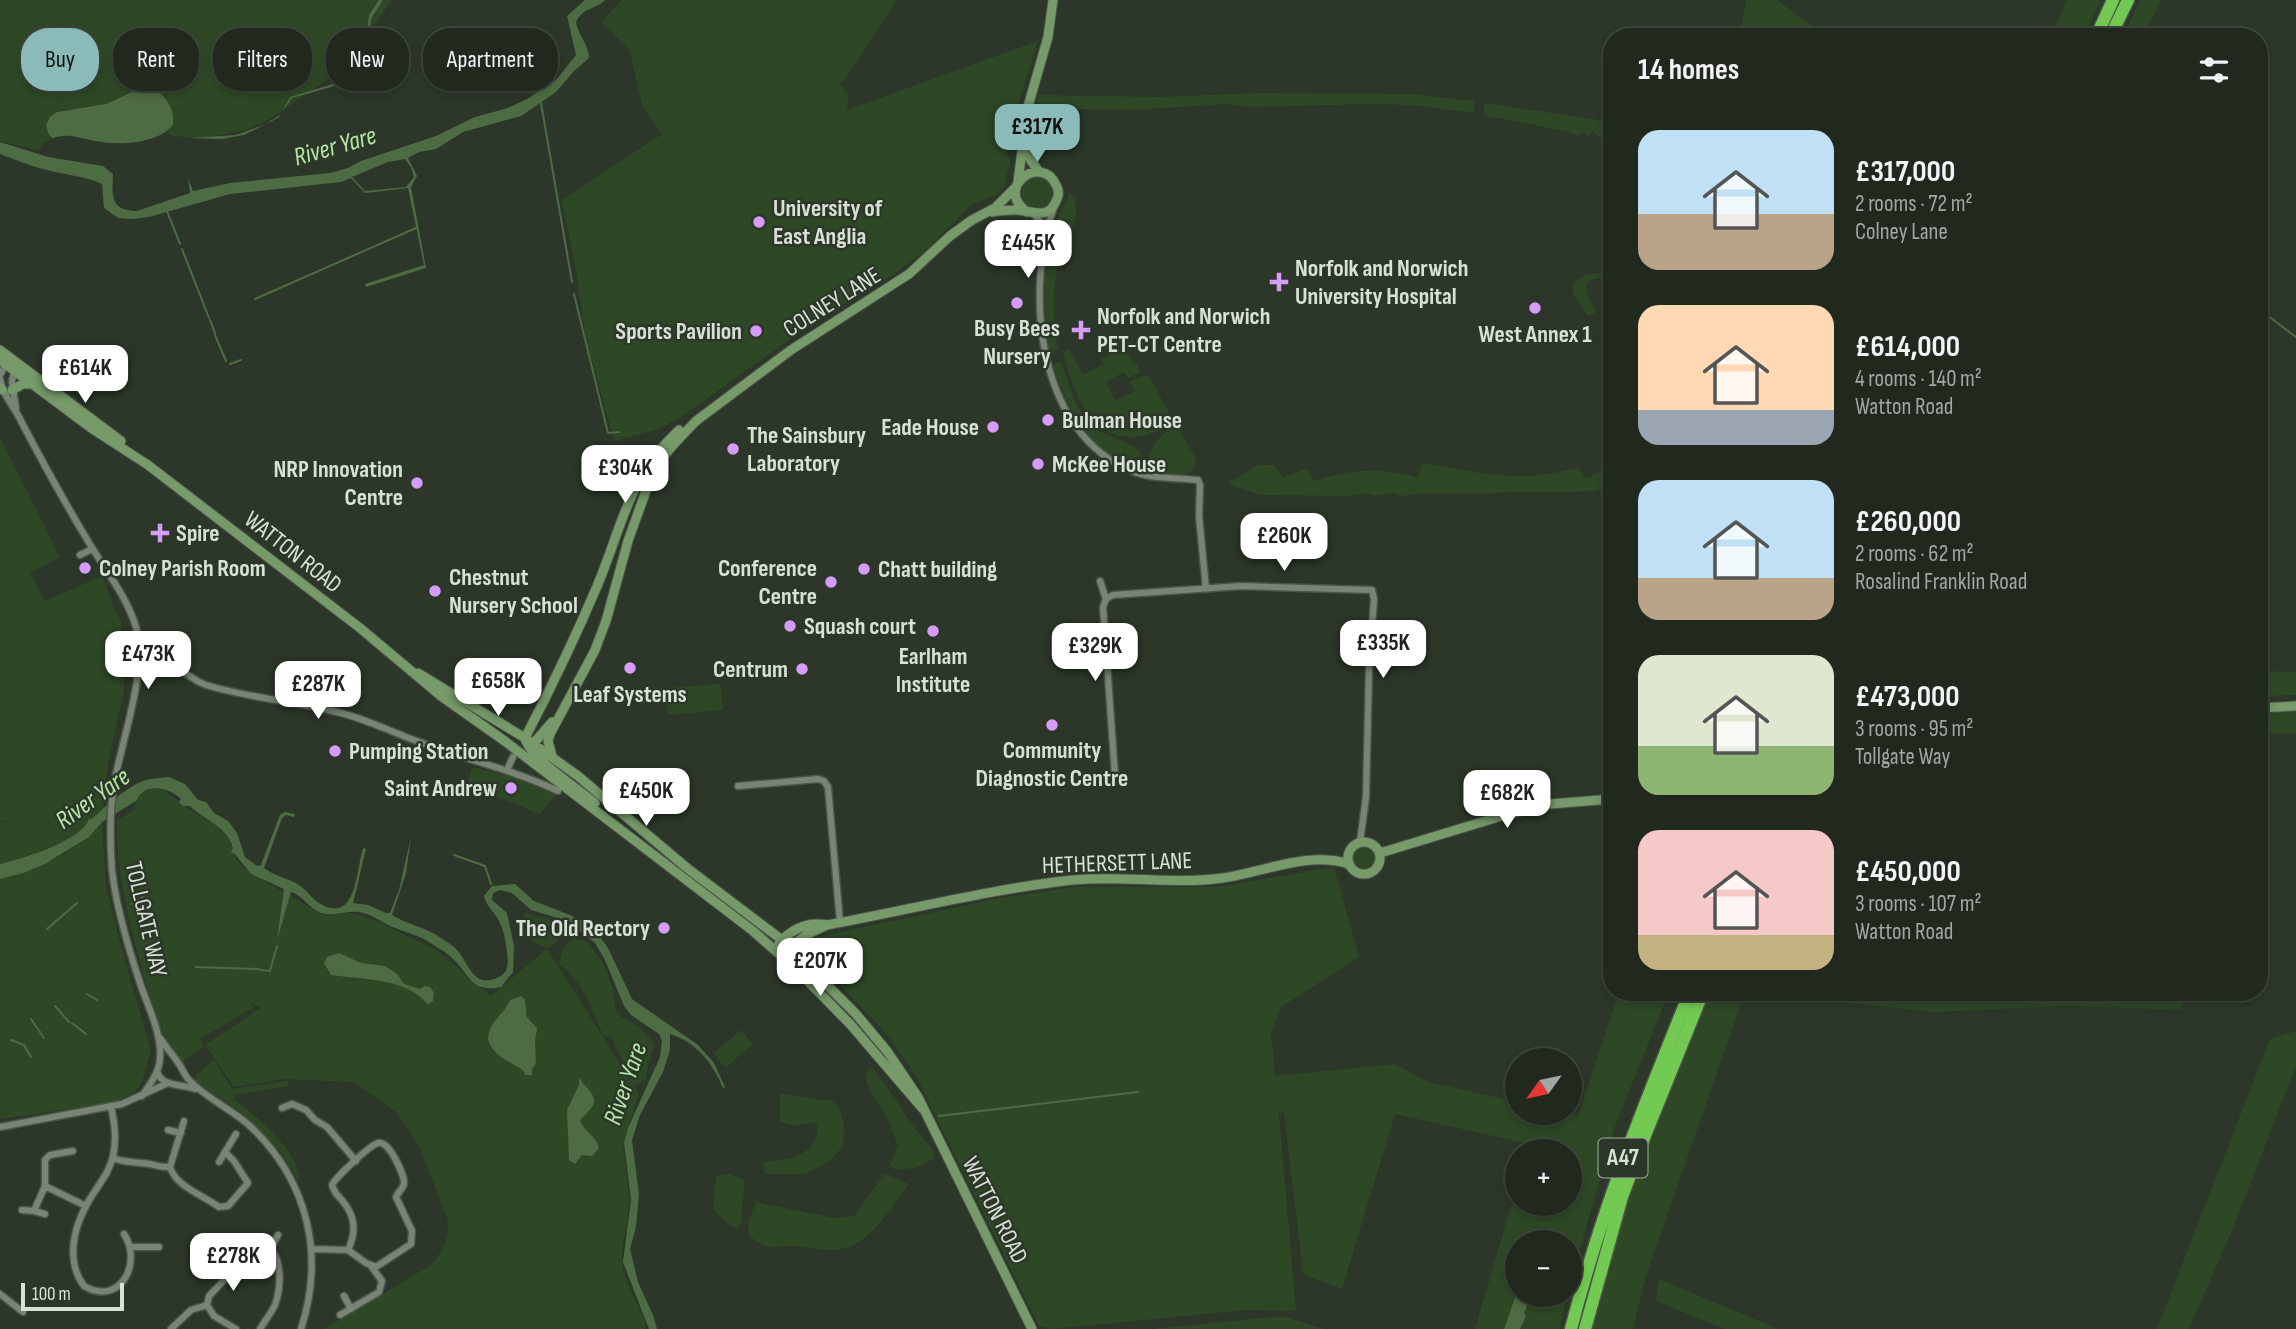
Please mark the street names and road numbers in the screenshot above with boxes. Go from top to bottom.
street label: COLNEY LANE [778,261,886,343]
street label: WATTON ROAD [238,505,348,599]
street label: HETHERSETT LANE [1041,846,1193,880]
street label: TOLLGATE WAY [119,858,173,980]
road number: A47 [1598,1138,1648,1177]
street label: WATTON ROAD [956,1152,1034,1268]

